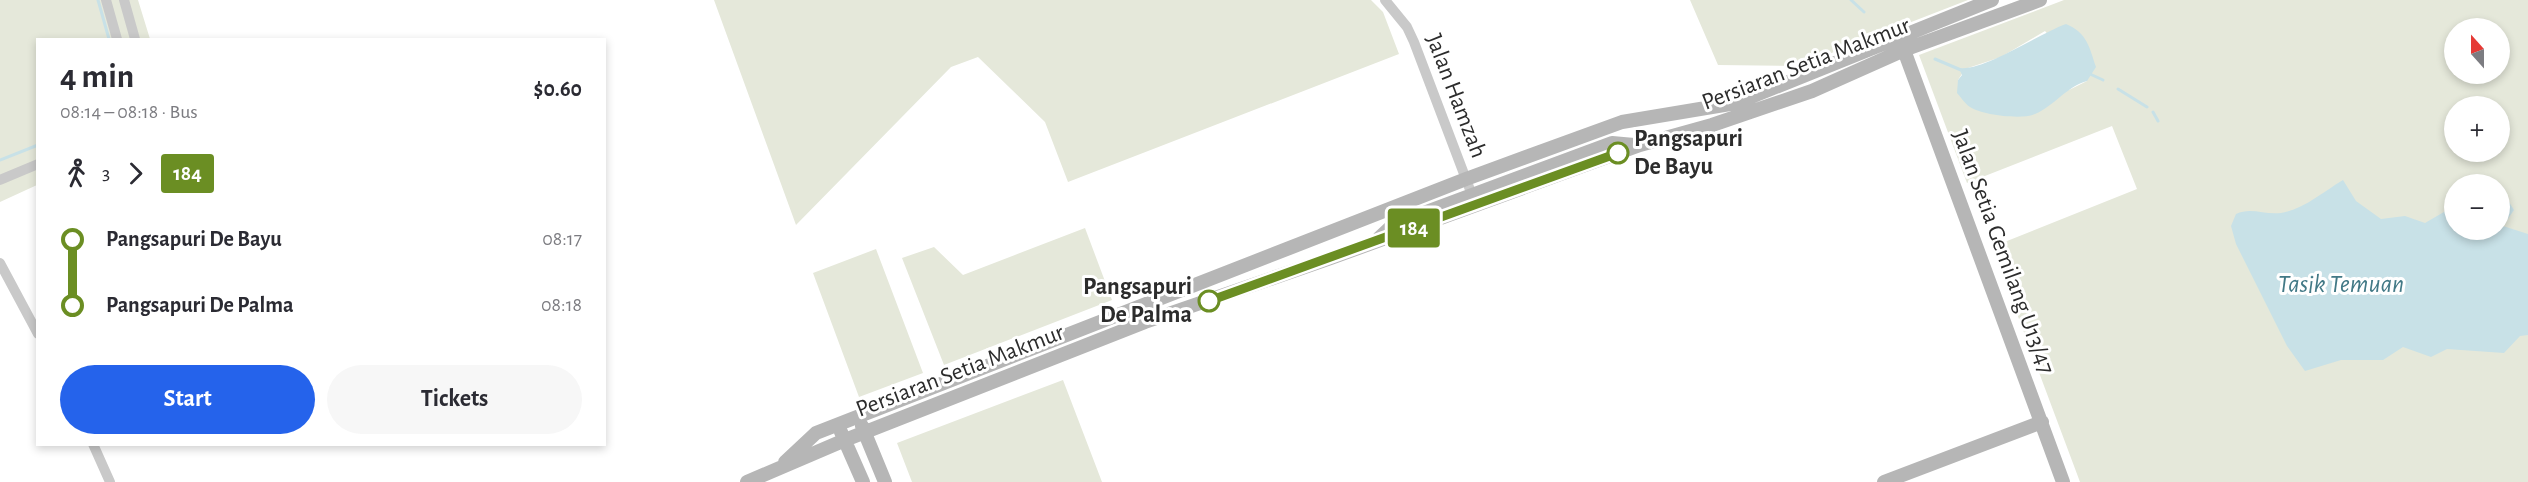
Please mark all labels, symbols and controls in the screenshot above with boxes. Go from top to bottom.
street label: Persiaran Setia Makmur [1699,13,1914,115]
north arrow [2444,18,2510,84]
map controls [2444,18,2510,240]
street label: Jalan Hamzah [1421,31,1491,161]
text: 4 min [60,61,134,94]
text: $0.60 [534,78,582,100]
button: + [2444,96,2510,162]
text: 08:14 – 08:18 · Bus [60,102,198,122]
place label: Pangsapuri De Bayu [1634,127,1743,179]
street label: Jalan Setia Gemilang U13/47 [1948,127,2058,377]
marker: Pangsapuri De Bayu [1607,142,1629,164]
icon: walk [60,157,93,190]
icon: forward [119,157,152,190]
text: 3 [102,163,110,183]
text: 184 [173,163,202,184]
button: − [2444,174,2510,240]
line badge: 184 [1380,208,1448,248]
text: 184 [1400,218,1428,239]
text: Pangsapuri De Bayu [106,228,282,250]
text: 08:17 [542,229,582,249]
water label: Tasik Temuan [2278,271,2404,297]
place label: Pangsapuri De Palma [1083,275,1192,327]
marker: Pangsapuri De Palma [1198,290,1220,312]
text: Pangsapuri De Palma [106,294,294,316]
text: 08:18 [541,295,582,315]
street label: Persiaran Setia Makmur [853,320,1068,422]
button: Start [60,365,315,434]
button: Tickets [327,365,582,434]

